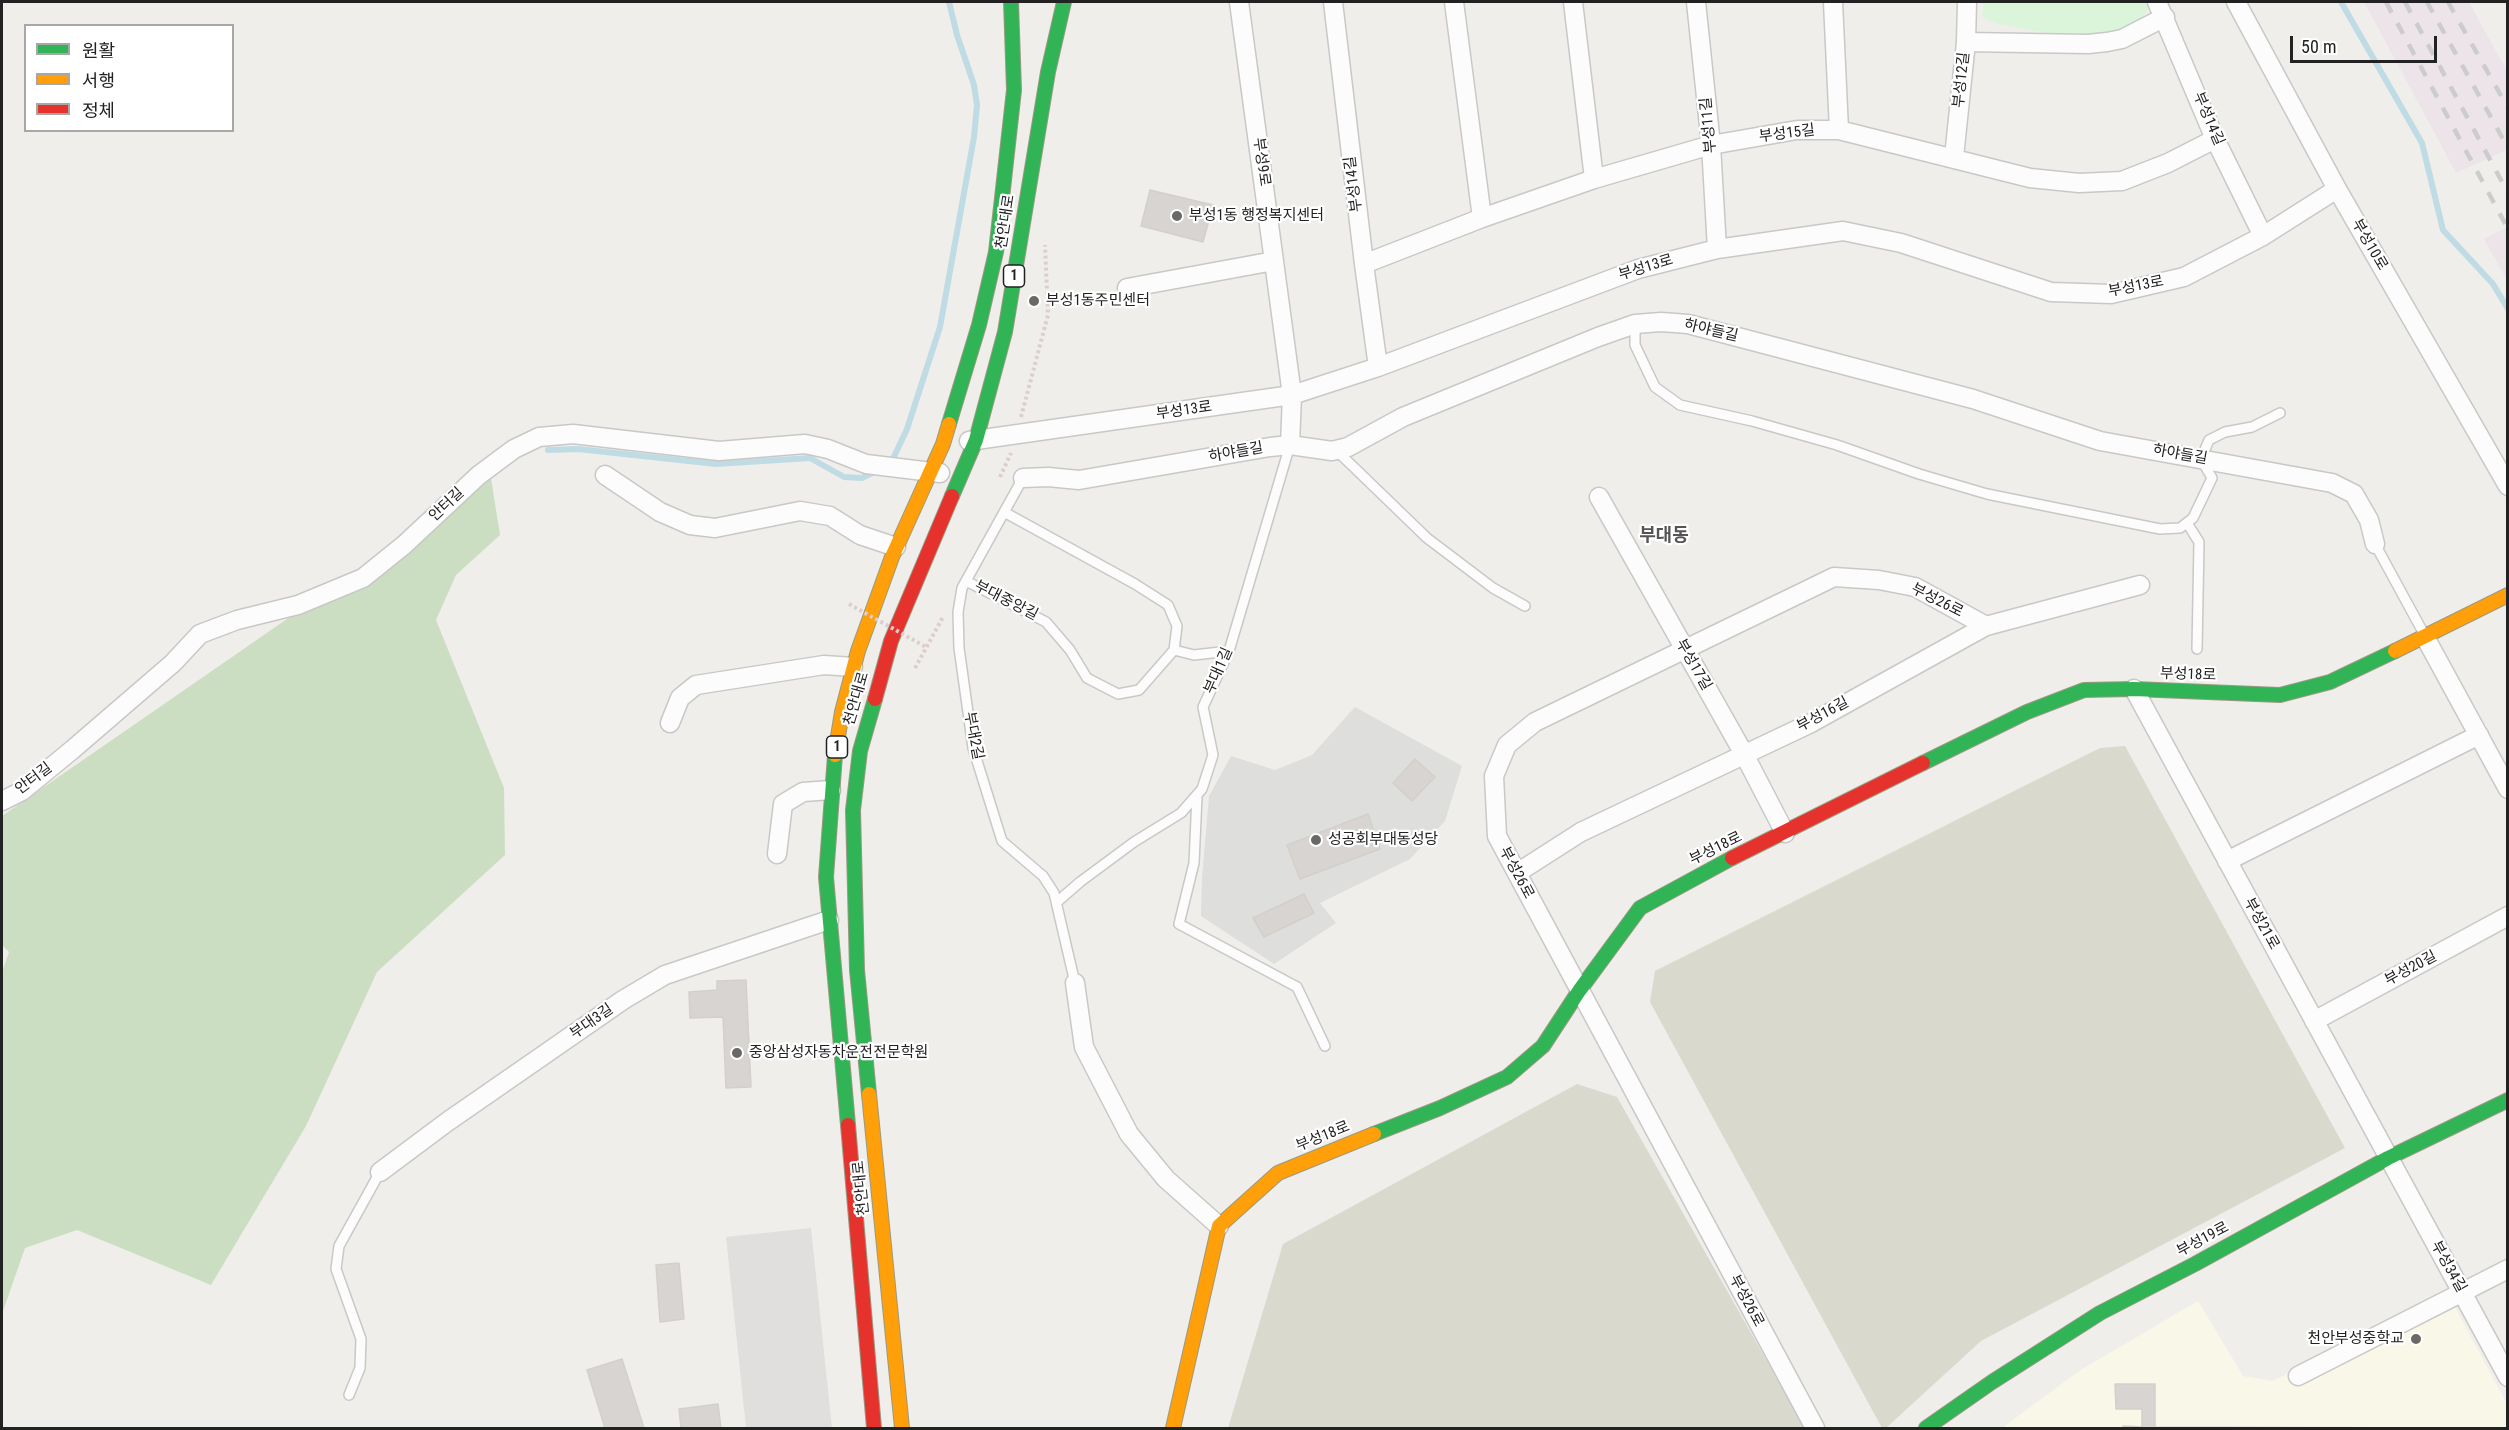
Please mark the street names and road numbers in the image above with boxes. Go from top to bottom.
street label: 부성12길 [1950,51,1974,109]
street label: 부성14길 [2189,90,2227,148]
street label: 부성11길 [1698,96,1720,154]
street label: 부성15길 [1758,122,1816,146]
street label: 부성9로 [1249,137,1273,187]
street label: 부성14길 [1342,155,1366,213]
street label: 천안대로 [993,193,1019,251]
street label: 부성10로 [2347,216,2391,274]
street label: 부성13로 [1616,251,1676,285]
road number: 1 [1004,265,1024,287]
street label: 부성13로 [2107,273,2165,301]
street label: 하야들길 [1682,316,1740,346]
street label: 부성13로 [1155,398,1213,424]
street label: 하야들길 [1207,439,1265,467]
street label: 하야들길 [2151,441,2209,469]
street label: 안터길 [426,484,468,526]
street label: 부대중앙길 [971,577,1041,625]
street label: 부성26로 [1908,580,1966,622]
street label: 부성17길 [1671,636,1715,694]
street label: 부대1길 [1201,645,1237,697]
street label: 부성18로 [2160,665,2216,685]
street label: 천안대로 [841,670,873,728]
street label: 부성16길 [1794,694,1852,736]
street label: 부대2길 [960,710,986,762]
road number: 1 [826,736,848,758]
street label: 안터길 [12,759,56,799]
street label: 부성18로 [1687,829,1745,869]
street label: 부성26로 [1495,844,1537,902]
street label: 부성21로 [2240,895,2282,953]
street label: 부성20길 [2382,948,2440,990]
street label: 부대3길 [567,1001,617,1043]
street label: 부성18로 [1294,1118,1352,1156]
street label: 천안대로 [850,1160,874,1216]
street label: 부성19로 [2174,1219,2232,1261]
street label: 부성34길 [2427,1238,2469,1296]
street label: 부성26로 [1725,1272,1767,1330]

